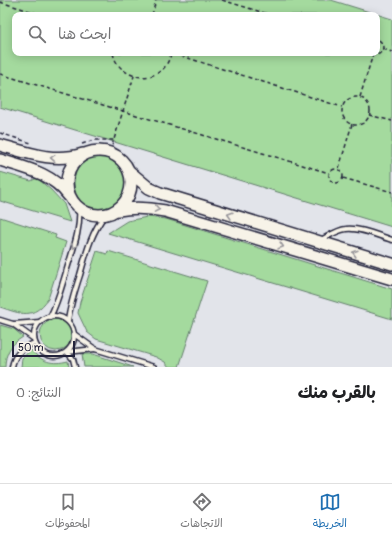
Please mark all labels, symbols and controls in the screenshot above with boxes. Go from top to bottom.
search box [12,12,380,56]
icon: search [26,23,48,45]
text: ابحث هنا [58,25,111,44]
one-way arrow [50,153,56,162]
one-way arrow [154,205,160,213]
one-way arrow [227,211,234,220]
one-way arrow [278,241,285,250]
one-way arrow [70,242,79,249]
one-way arrow [351,249,358,258]
scale bar [12,339,75,358]
text: 50 m [18,341,44,354]
text: بالقرب منك [298,382,376,403]
text: النتائج: 0 [16,385,61,401]
tab: المحفوظات [45,491,90,533]
tab: الاتجاهات [180,491,223,533]
tab: الخريطة [313,491,347,533]

